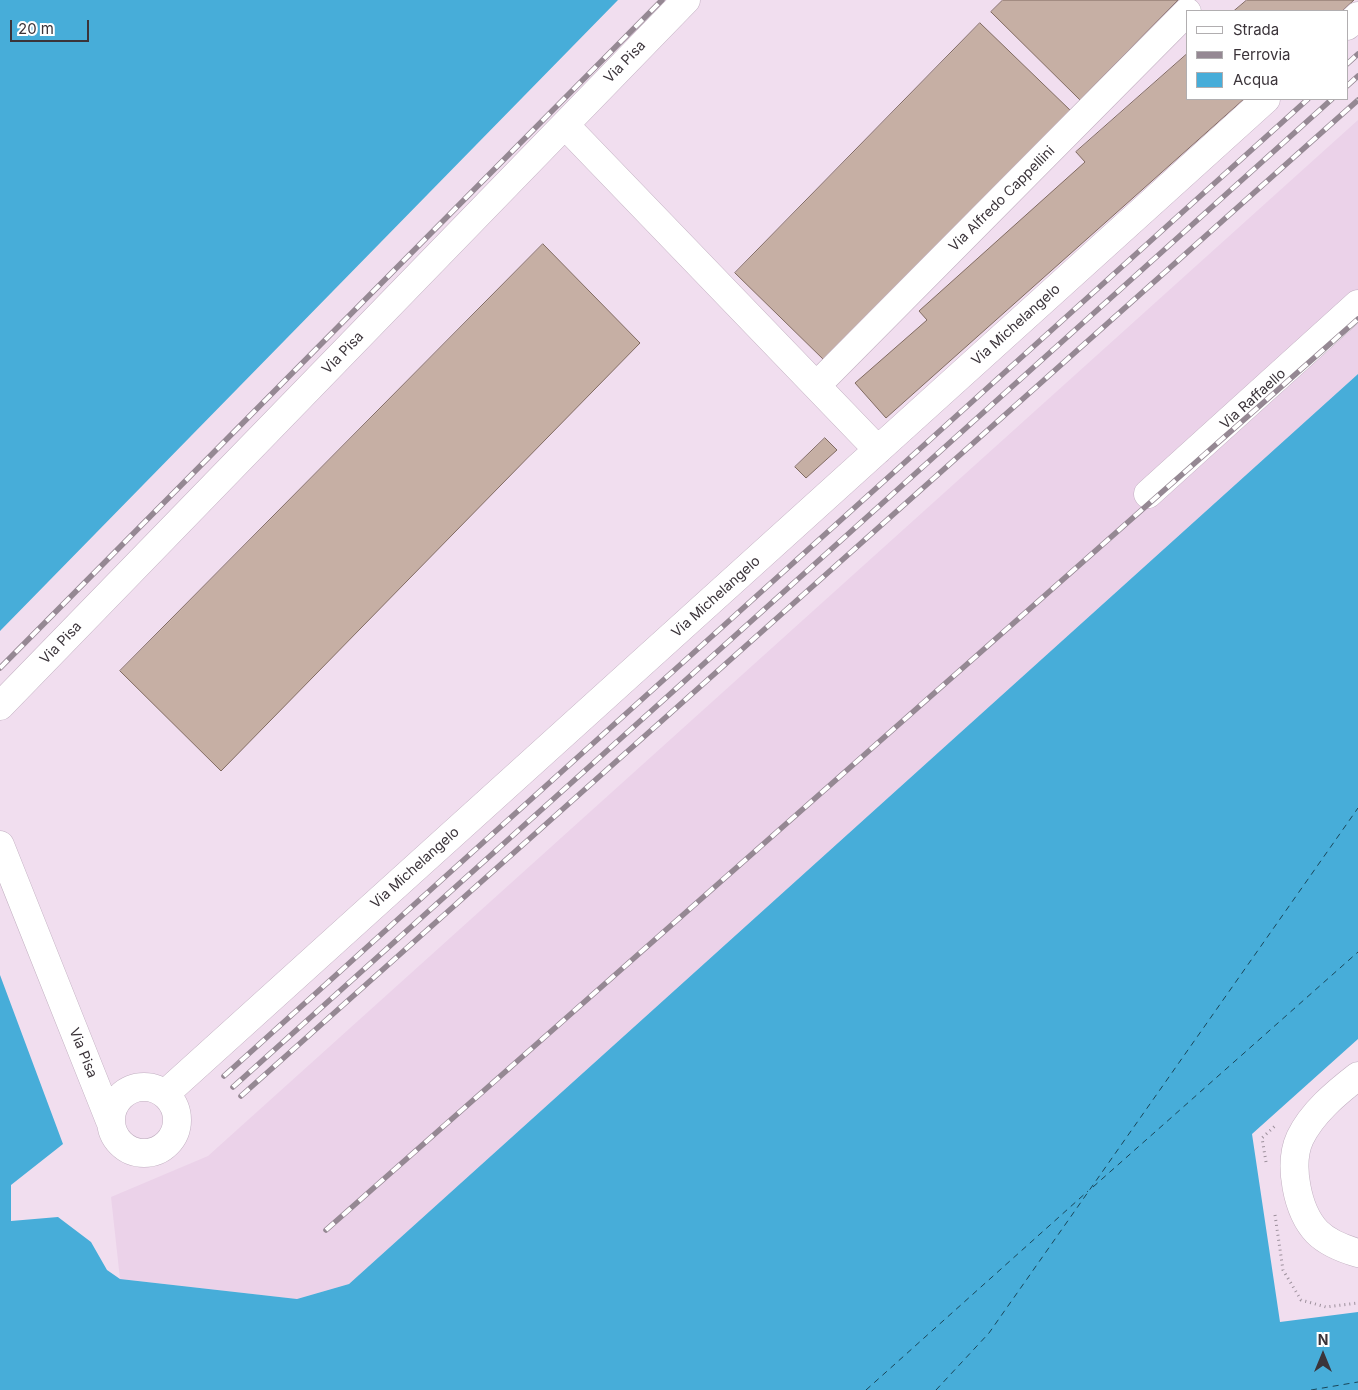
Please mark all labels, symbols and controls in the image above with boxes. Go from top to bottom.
scale bar [12,10,91,42]
legend [1186,10,1348,100]
text: 20 m [18,19,54,38]
text: Strada [1233,20,1279,39]
street label: Via Pisa [601,37,649,87]
text: Ferrovia [1233,45,1290,64]
text: Acqua [1233,70,1278,89]
street label: Via Alfredo Cappellini [946,143,1058,255]
street label: Via Michelangelo [968,281,1064,369]
street label: Via Pisa [319,328,367,378]
street label: Via Raffaello [1217,365,1289,433]
street label: Via Michelangelo [668,553,764,641]
street label: Via Pisa [37,618,85,668]
street label: Via Michelangelo [367,824,463,912]
street label: Via Pisa [65,1026,101,1080]
north arrow [1298,1330,1348,1380]
text: N [1318,1331,1328,1348]

